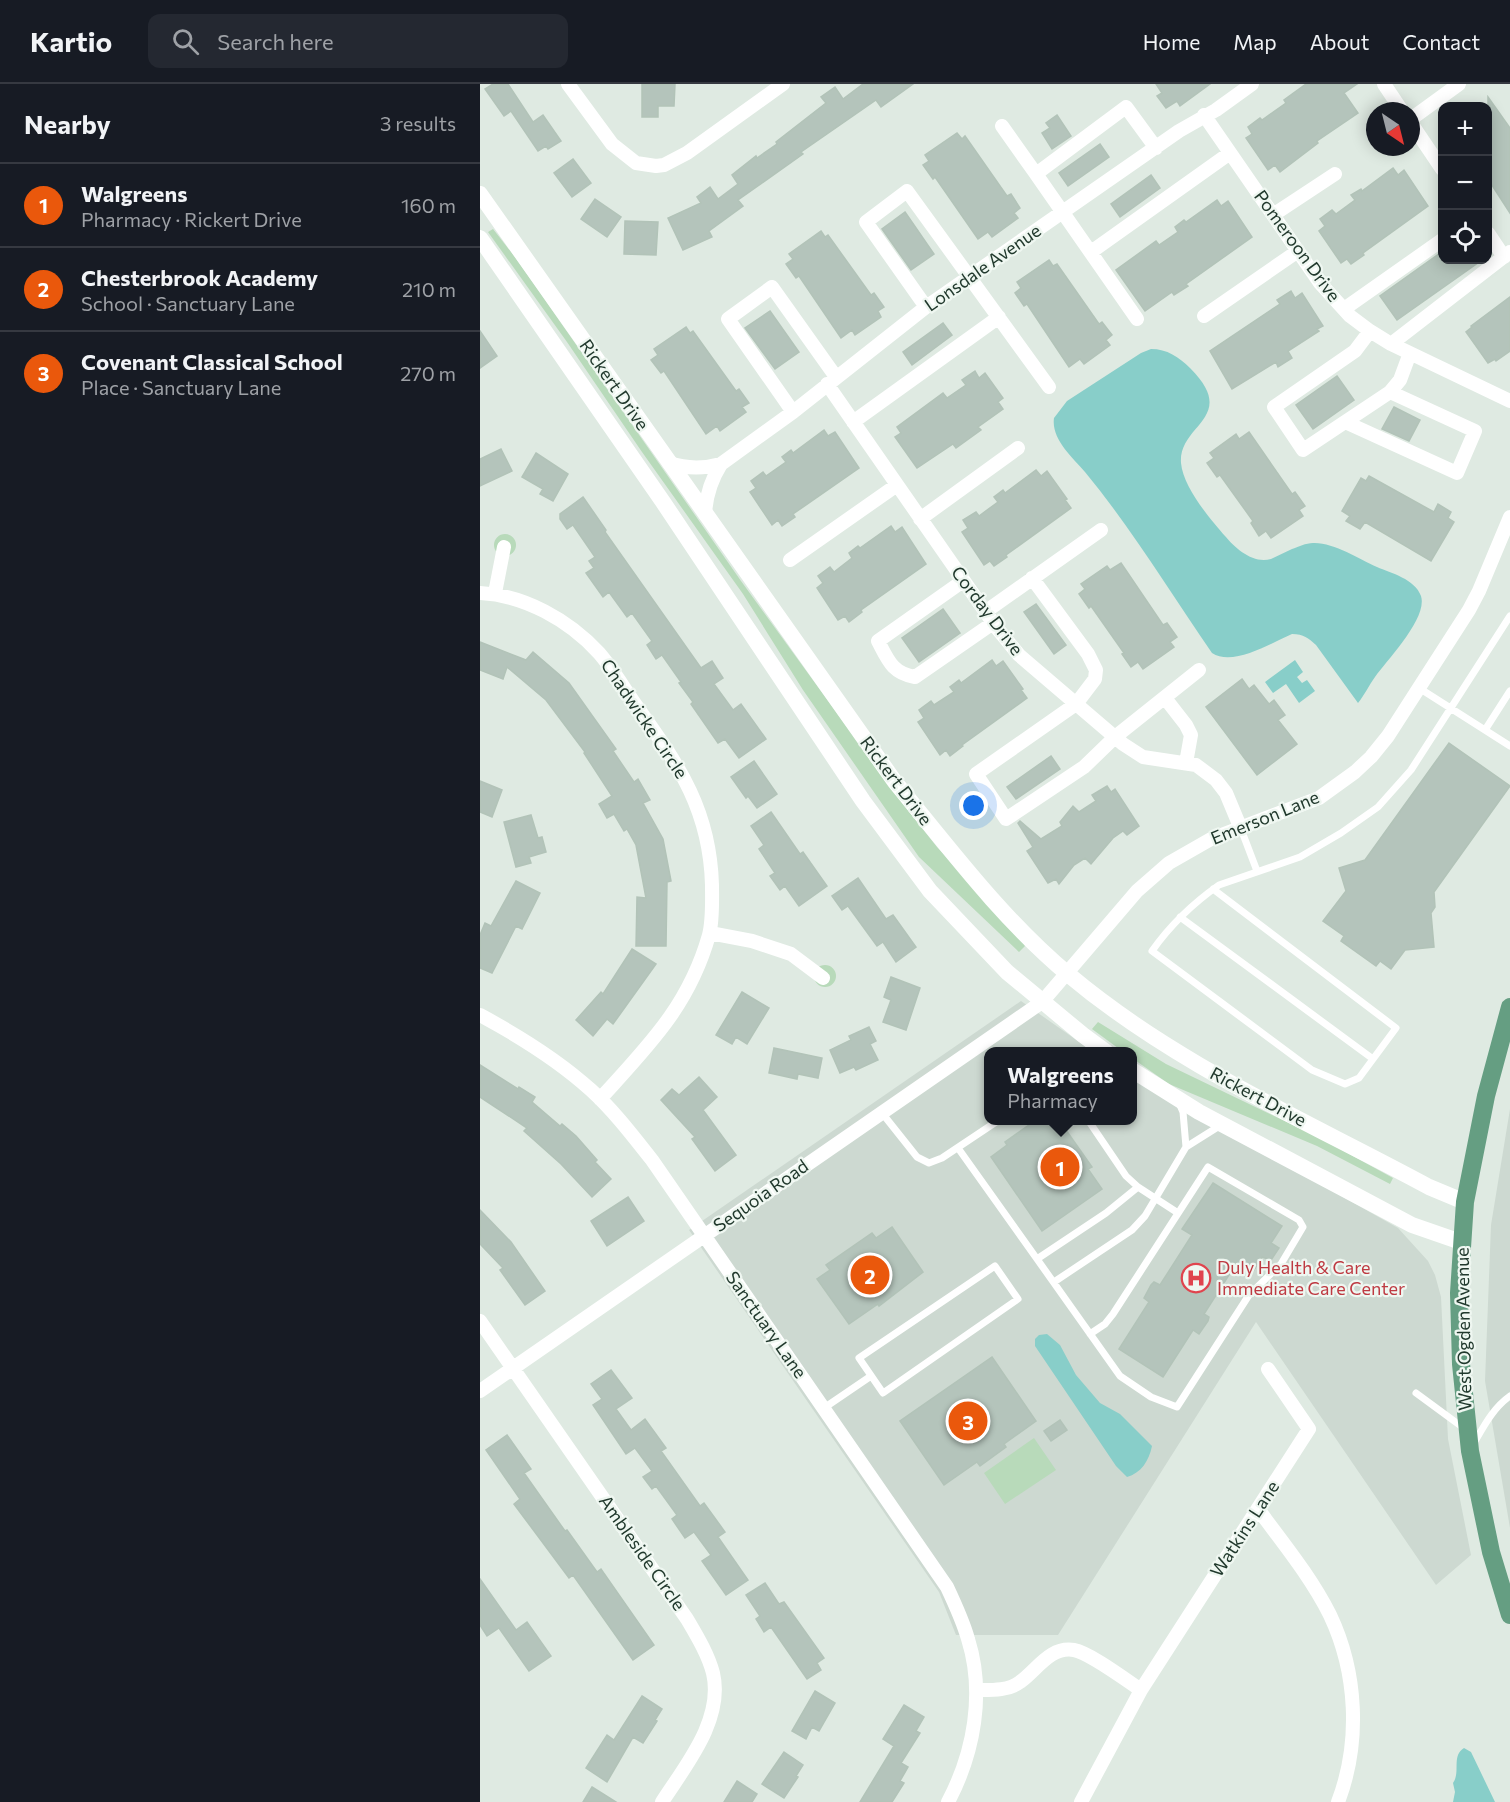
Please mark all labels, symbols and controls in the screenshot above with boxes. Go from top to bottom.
search box [148,14,568,68]
text: Kartio [30,24,112,58]
icon: search [169,25,202,58]
text: Search here [217,28,334,55]
text: Home [1143,29,1200,54]
text: Map [1233,29,1277,54]
text: About [1310,29,1369,54]
text: Contact [1402,29,1480,54]
north arrow [1366,102,1420,156]
map controls [1438,102,1492,264]
button: + [1438,102,1492,156]
text: Nearby [24,108,111,139]
text: 3 results [380,111,456,135]
button: − [1438,156,1492,210]
text: Walgreens [81,180,187,207]
street label: Pomeroon Drive [1250,185,1346,306]
text: 1 [39,193,48,217]
text: 160 m [401,193,456,217]
text: Pharmacy · Rickert Drive [81,207,302,231]
button: locate [1438,210,1492,264]
street label: Lonsdale Avenue [920,219,1045,315]
text: Chesterbrook Academy [81,264,318,291]
text: 2 [38,277,49,301]
text: 210 m [402,277,456,301]
text: School · Sanctuary Lane [81,291,295,315]
street label: Rickert Drive [575,335,654,434]
text: Covenant Classical School [81,348,343,375]
text: 3 [38,361,49,385]
text: 270 m [400,361,456,385]
text: Place · Sanctuary Lane [81,375,281,399]
street label: Corday Drive [947,562,1028,659]
street label: Chadwicke Circle [597,654,693,782]
street label: Rickert Drive [856,731,937,829]
street label: Emerson Lane [1207,785,1322,849]
your location [959,791,988,820]
popup [984,1047,1137,1125]
text: Walgreens [1007,1061,1114,1088]
street label: Rickert Drive [1207,1062,1310,1131]
text: Pharmacy [1007,1088,1098,1112]
pin: 1 [1040,1144,1080,1190]
street label: Sequoia Road [709,1154,812,1236]
street label: West Ogden Avenue [1451,1247,1475,1411]
pin: 2 [850,1252,890,1298]
place label: Duly Health & Care Immediate Care Center [1217,1256,1405,1299]
hospital icon: Duly Health & Care Immediate Care Center [1180,1262,1212,1294]
street label: Sanctuary Lane [722,1267,812,1382]
pin: 3 [948,1398,988,1444]
street label: Watkins Lane [1205,1476,1283,1581]
street label: Ambleside Circle [595,1490,691,1614]

